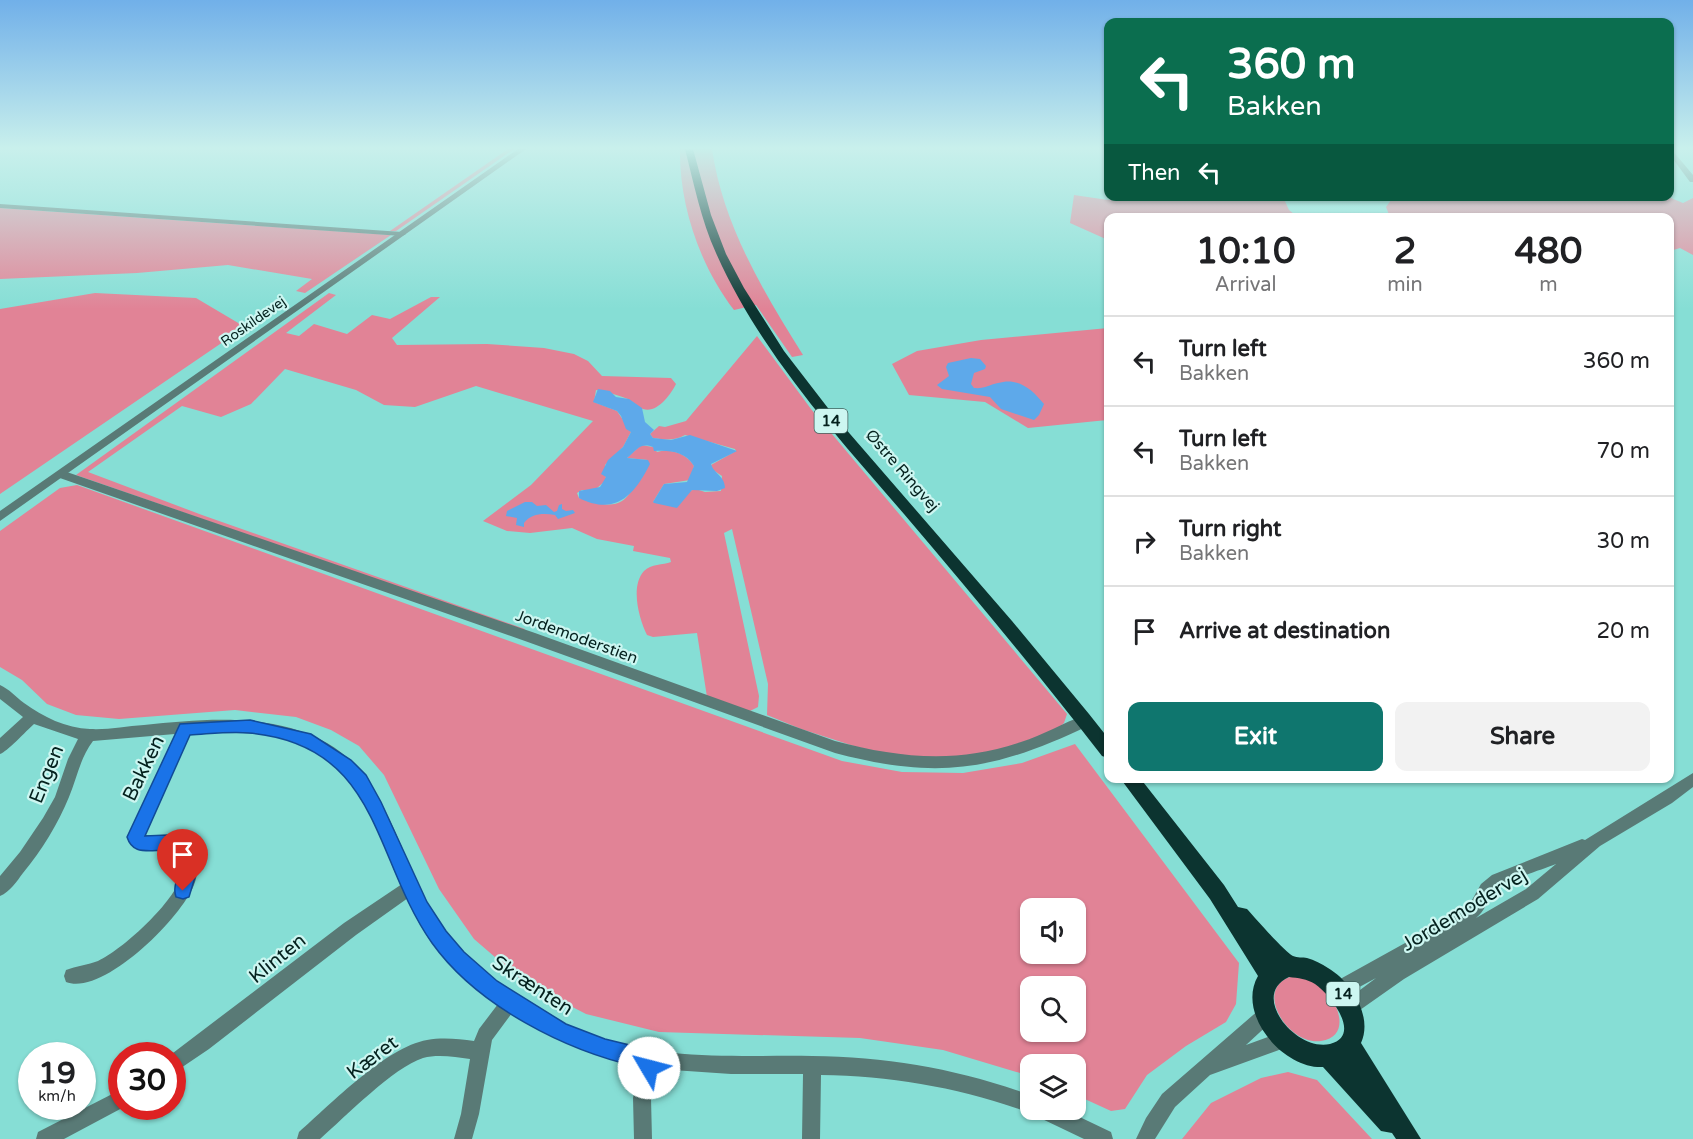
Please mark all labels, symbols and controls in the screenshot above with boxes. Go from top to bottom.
text: 360 m [1227,39,1356,90]
icon: left [1128,42,1206,120]
text: Bakken [1227,90,1322,123]
icon: left [1193,156,1226,189]
text: Then [1128,160,1181,186]
text: 10:10 [1196,230,1296,273]
text: 2 [1394,230,1416,273]
text: 480 [1514,230,1582,273]
text: Arrival [1215,273,1277,297]
text: min [1387,273,1423,297]
text: m [1539,273,1558,297]
street label: Roskildevej [218,293,289,350]
text: Turn left [1179,336,1267,362]
icon: left [1128,345,1161,378]
text: 360 m [1583,348,1650,374]
text: Bakken [1179,362,1249,386]
road number: 14 [814,409,848,433]
street label: Østre Ringvej [861,425,943,516]
text: Turn left [1179,426,1267,452]
icon: left [1128,435,1161,468]
text: 70 m [1596,438,1650,464]
text: Bakken [1179,452,1249,476]
text: Turn right [1179,516,1281,542]
icon: right [1128,525,1161,558]
text: 30 m [1596,528,1650,554]
text: Bakken [1179,542,1249,566]
street label: Jordemoderstien [513,606,640,668]
icon: arrive [1128,615,1161,648]
text: Arrive at destination [1179,618,1390,644]
text: 20 m [1596,618,1650,644]
button: Exit [1128,702,1383,771]
button: Share [1395,702,1650,771]
street label: Bakken [118,732,170,805]
street label: Engen [24,742,69,807]
pin [157,829,208,891]
icon: arrive [166,838,199,871]
street label: Jordemodervej [1398,863,1531,957]
map controls [1020,898,1086,1120]
button: sound [1020,898,1086,964]
street label: Klinten [244,929,311,989]
street label: Skrænten [487,951,578,1021]
button: search [1020,976,1086,1042]
road number: 14 [1326,982,1360,1006]
street label: Kæret [342,1031,403,1085]
position arrow [617,1036,681,1100]
speed limit sign: 30 [108,1042,186,1120]
button: layers [1020,1054,1086,1120]
text: 19 [38,1055,76,1092]
text: km/h [38,1087,76,1105]

